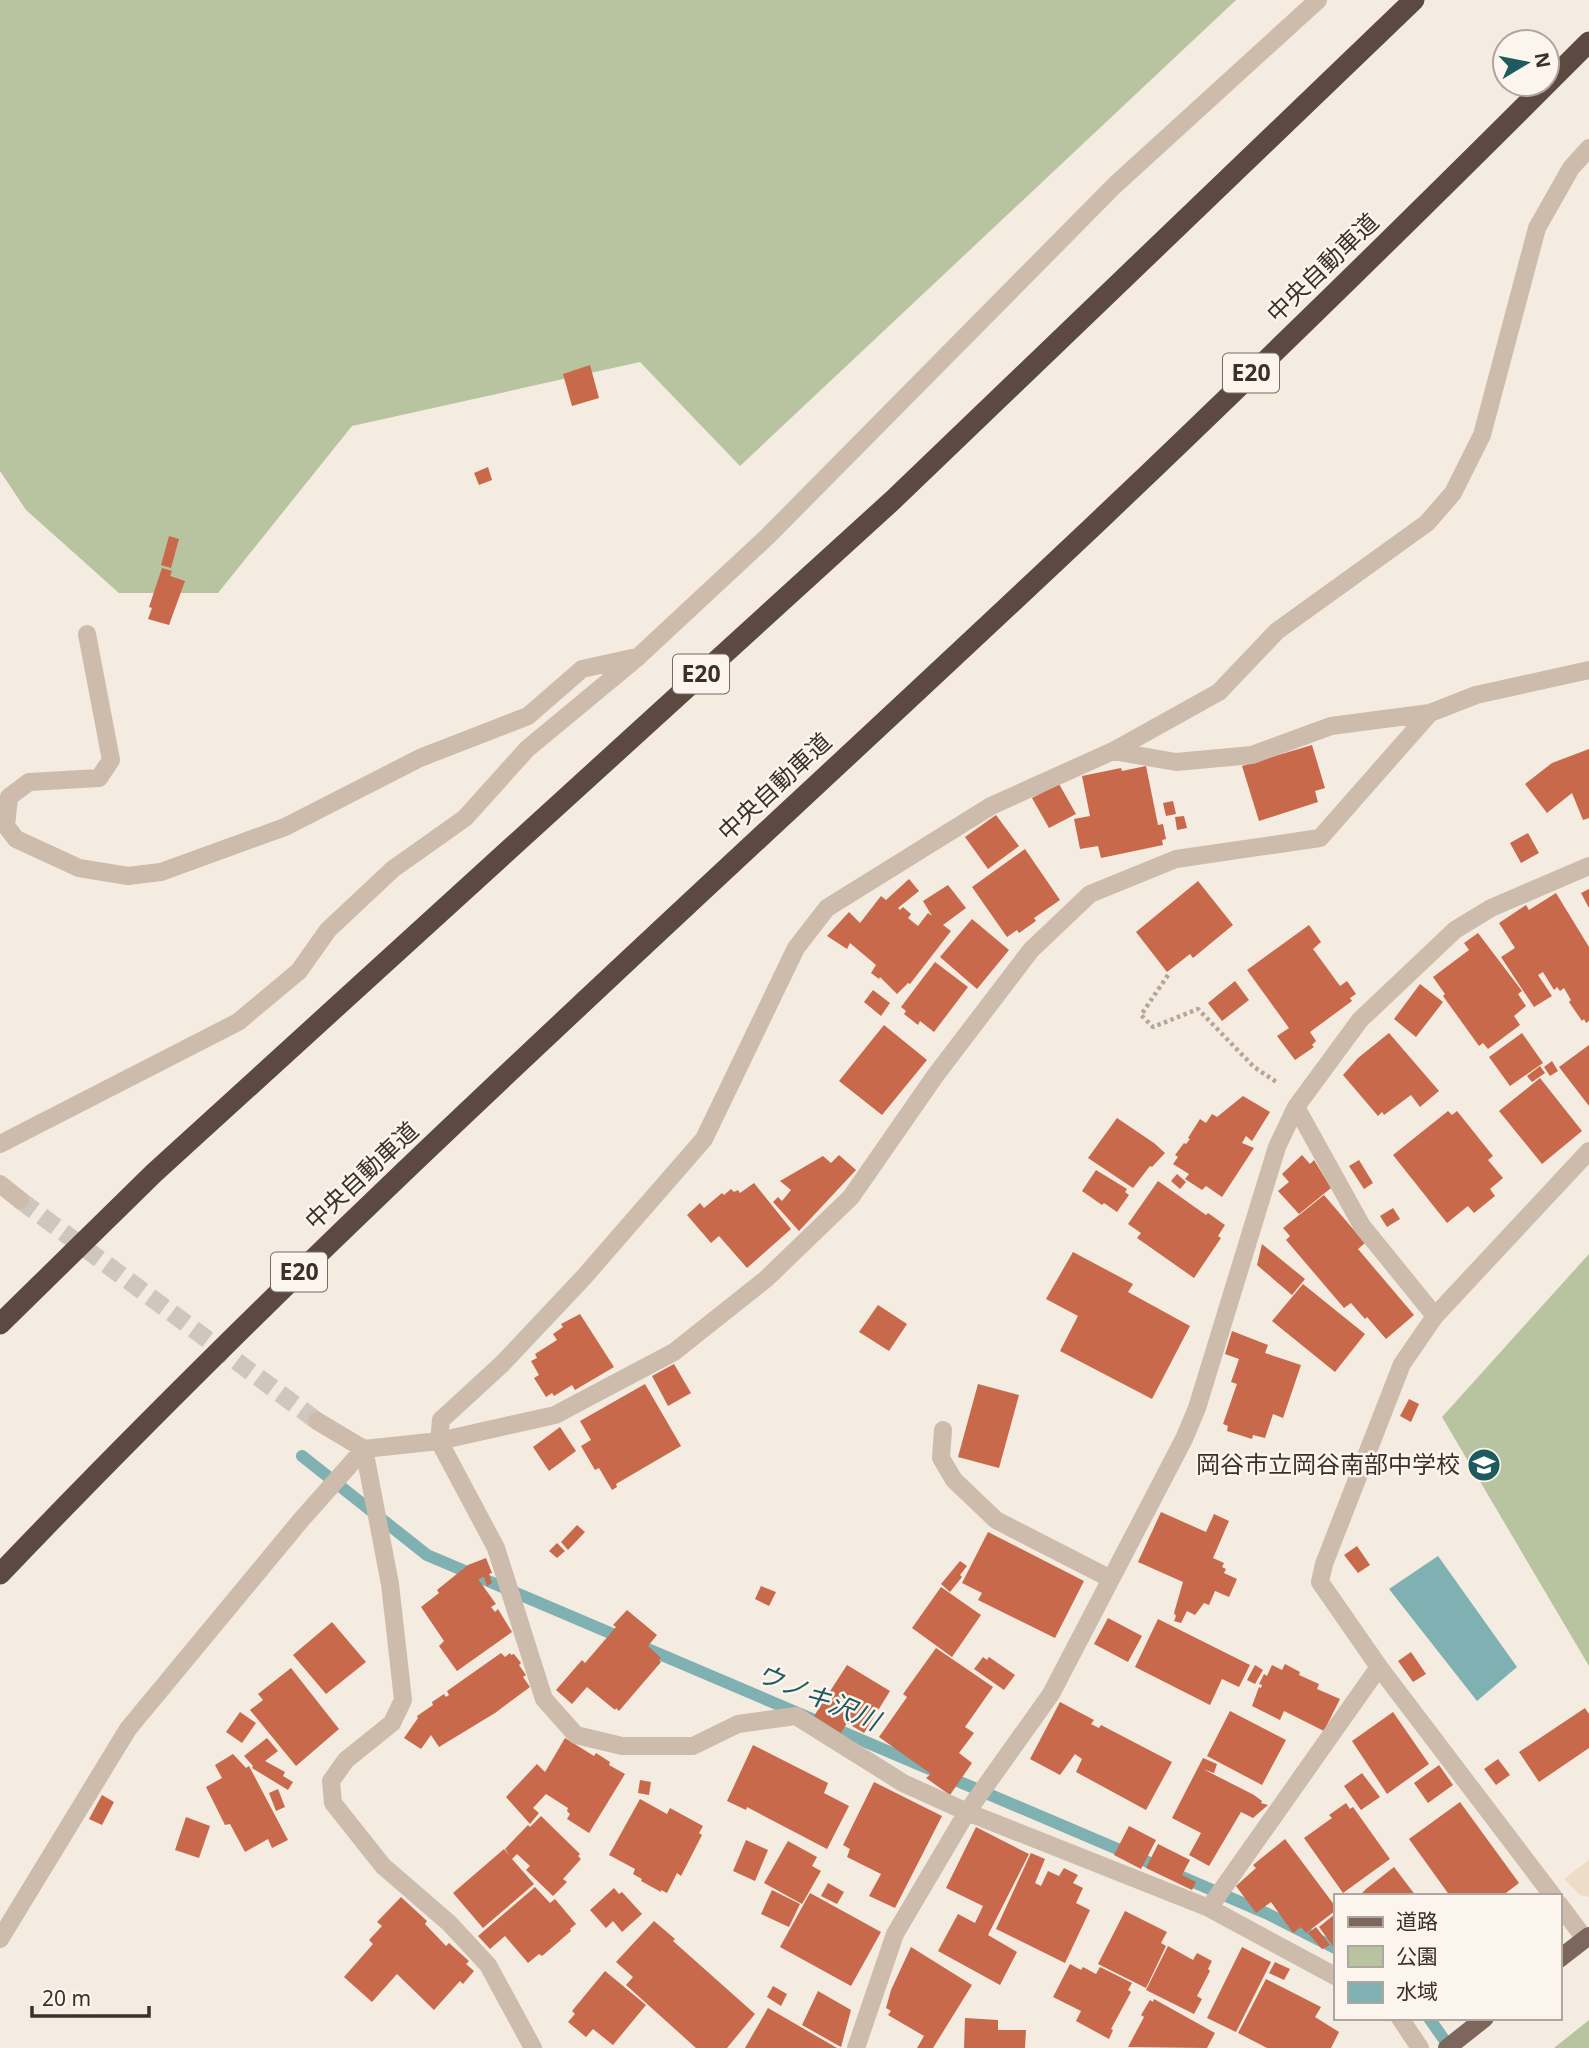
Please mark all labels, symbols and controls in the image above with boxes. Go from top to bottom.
north arrow [1491,28,1561,98]
text: N [1529,50,1557,70]
street label: 中央自動車道 [1259,205,1385,329]
road number: E20 [1223,354,1279,392]
road number: E20 [673,654,729,694]
street label: 中央自動車道 [710,725,838,847]
street label: 中央自動車道 [297,1114,425,1236]
road number: E20 [271,1252,327,1292]
school or university icon: 岡谷市立岡谷南部中学校 [1465,1446,1503,1484]
place label: 岡谷市立岡谷南部中学校 [1196,1447,1460,1480]
water label: ウノキ沢川 [752,1654,888,1739]
legend [1334,1894,1561,2020]
text: 道路 [1396,1907,1438,1935]
text: 公園 [1396,1942,1438,1970]
scale bar [32,1974,149,2018]
text: 水域 [1396,1977,1438,2005]
text: 20 m [42,1984,91,2012]

